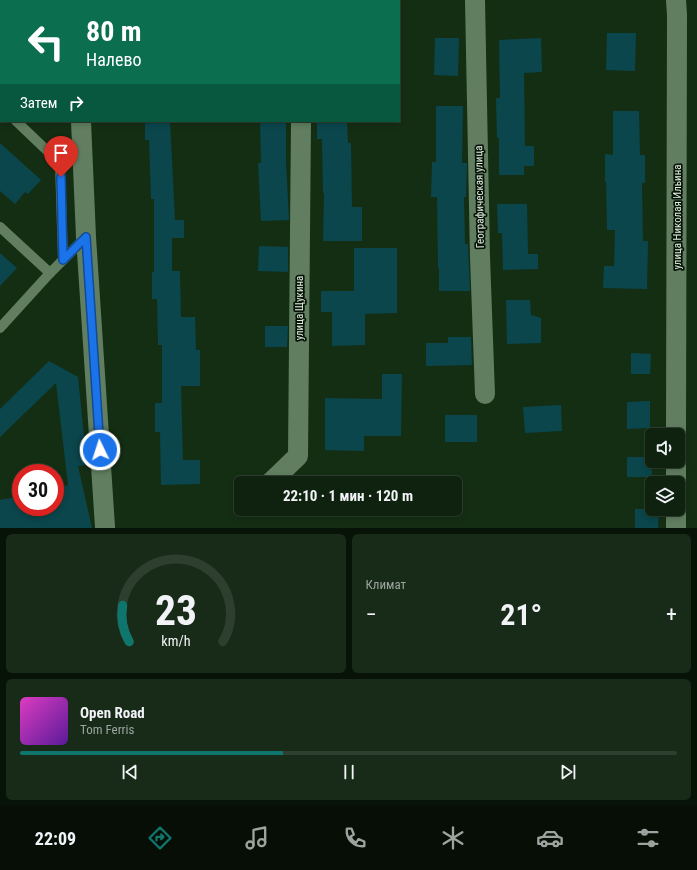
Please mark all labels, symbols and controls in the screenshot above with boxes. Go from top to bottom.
text: 80 m [86,15,142,48]
icon: left [20,16,72,68]
text: Налево [86,49,142,70]
icon: right [65,92,87,114]
text: Затем [20,94,57,112]
pin [44,136,78,177]
icon: arrive [50,142,72,164]
street label: Географическая улица [472,145,487,249]
street label: улица Николая Ильина [671,164,684,270]
street label: улица Щукина [293,276,306,340]
map controls [645,428,685,516]
button: sound [645,428,685,468]
position arrow [79,429,121,471]
speed limit sign: 30 [12,464,64,516]
button: layers [645,476,685,516]
text: 22:10 · 1 мин · 120 m [283,487,413,505]
text: Климат [366,577,406,592]
text: 23 [155,585,197,634]
text: 21° [500,597,542,632]
text: − [366,602,377,627]
text: + [666,602,677,627]
text: km/h [161,632,190,648]
text: Open Road [80,704,145,722]
text: Tom Ferris [80,722,134,737]
icon: previous [119,761,141,783]
icon: pause [338,761,360,783]
icon: next [557,761,579,783]
icon: directions [146,824,174,852]
icon: music [243,824,271,852]
icon: phone [341,824,369,852]
icon: climate [439,824,467,852]
icon: car [536,824,564,852]
icon: filters [634,824,662,852]
text: 22:09 [35,828,76,849]

